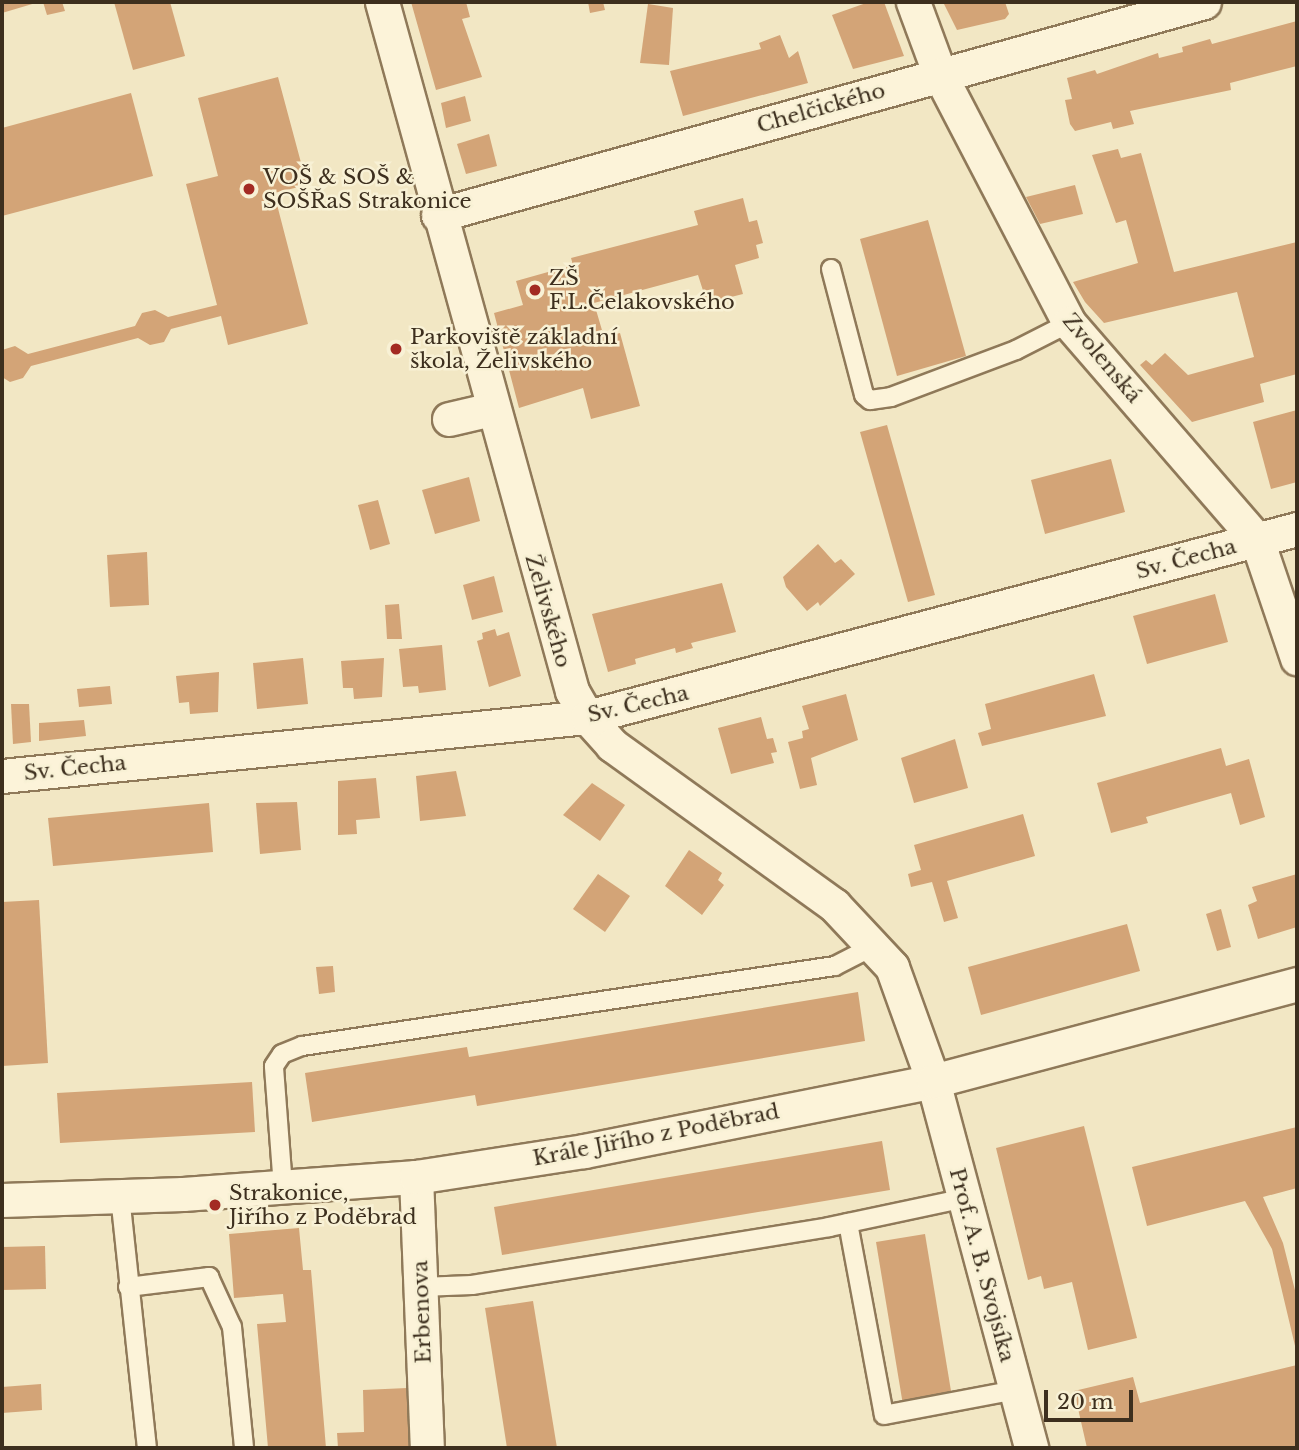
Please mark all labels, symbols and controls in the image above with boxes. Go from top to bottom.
street label: Chelčického [754,78,888,138]
place label: VOŠ & SOŠ & SOŠŘaS Strakonice [263,164,472,214]
marker: VOŠ & SOŠ & SOŠŘaS Strakonice [241,181,257,197]
place label: ZŠ F.L.Čelakovského [549,265,735,315]
marker: ZŠ F.L.Čelakovského [527,282,543,298]
street label: Zvolenská [1057,308,1147,408]
place label: Parkoviště základní škola, Želivského [410,324,617,374]
marker: Parkoviště základní škola, Želivského [388,341,404,357]
street label: Sv. Čecha [1133,534,1239,584]
street label: Želivského [520,551,576,671]
street label: Sv. Čecha [585,680,691,728]
street label: Sv. Čecha [23,750,127,786]
street label: Krále Jiřího z Poděbrad [531,1099,781,1171]
street label: Prof. A. B. Svojsíka [944,1165,1020,1365]
place label: Strakonice, Jiřího z Poděbrad [229,1180,417,1230]
marker: Strakonice, Jiřího z Poděbrad [207,1197,223,1213]
street label: Erbenova [408,1260,436,1364]
scale bar [1047,1376,1136,1420]
text: 20 m [1057,1389,1114,1415]

